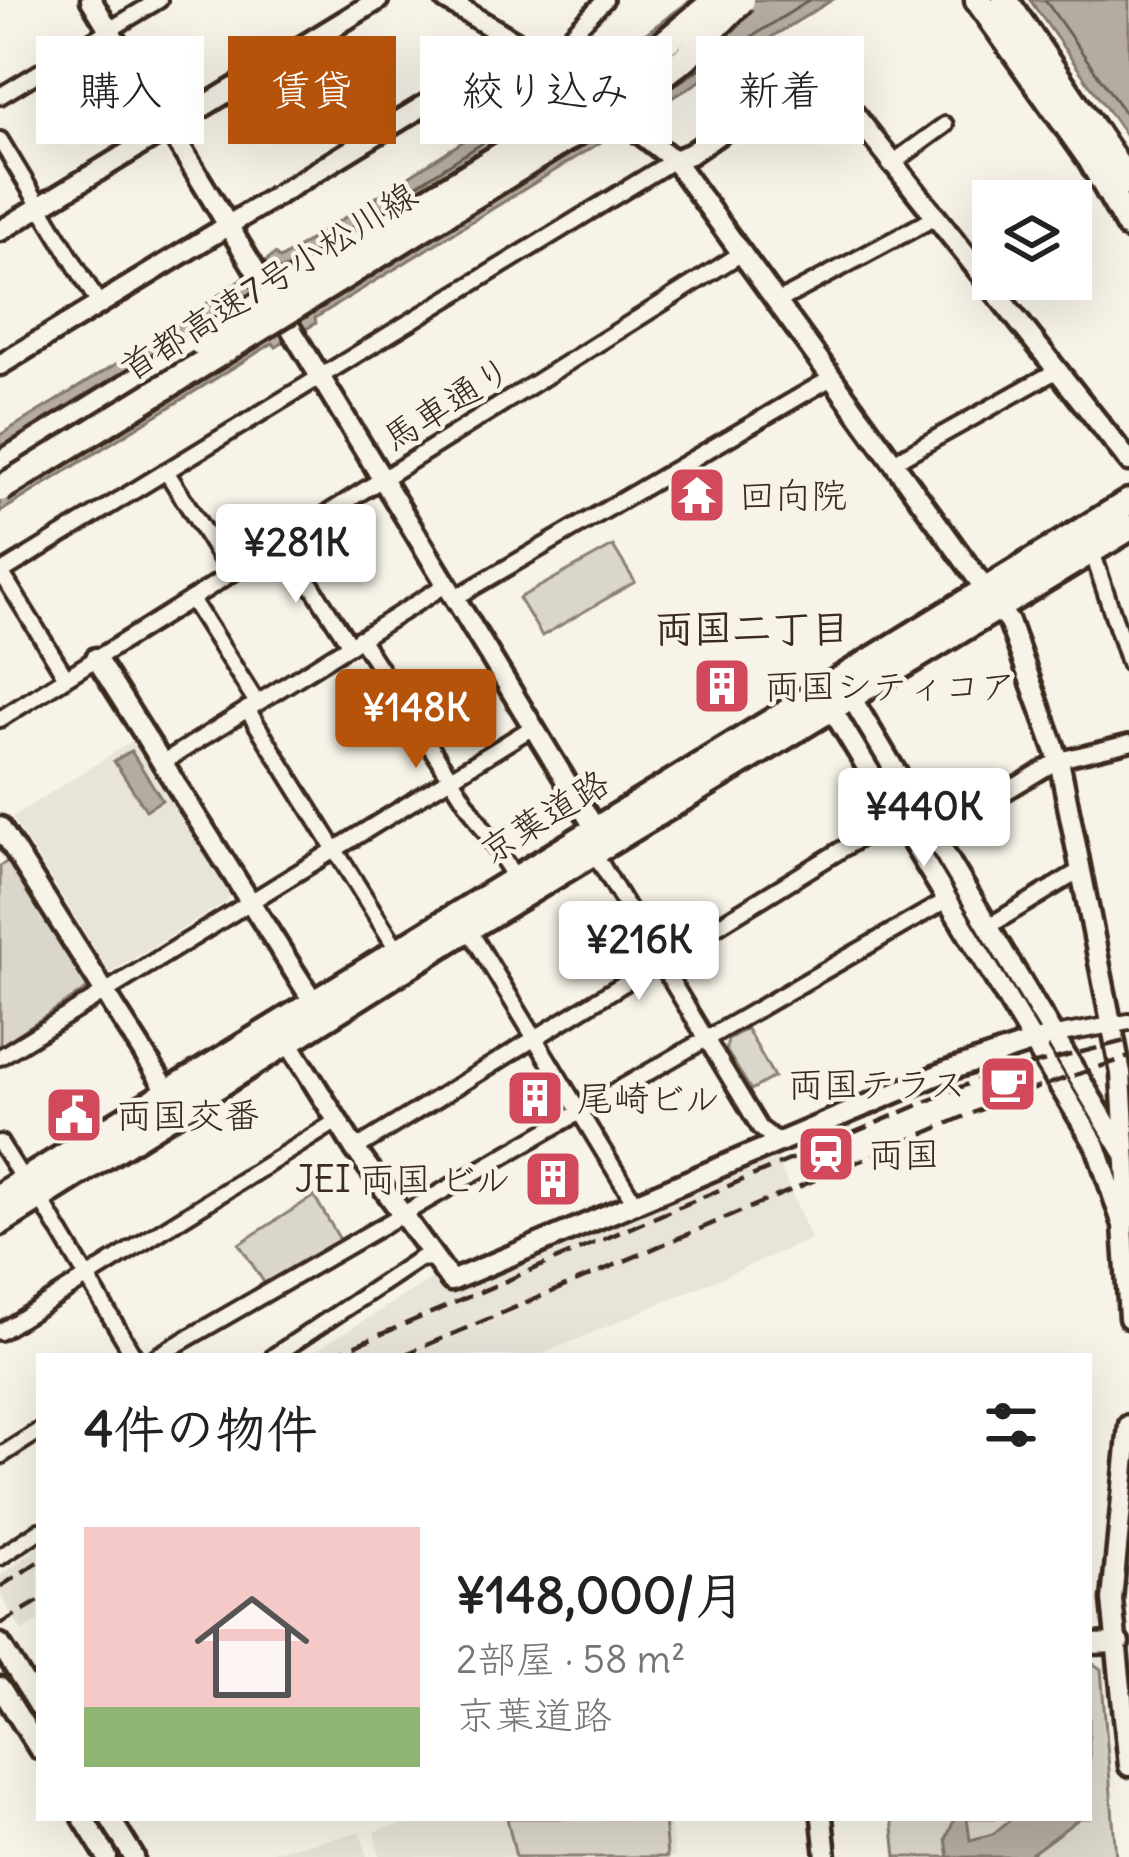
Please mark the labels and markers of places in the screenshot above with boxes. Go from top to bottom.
temple icon: 回向院 [666,464,728,526]
place label: 回向院 [739,473,847,518]
pin: ¥281K [212,504,380,606]
building icon: 両国シティコア [691,655,753,717]
place label: 両国シティコア [764,664,1016,709]
pin: ¥148K [332,669,500,771]
pin: ¥440K [840,768,1008,870]
pin: ¥216K [555,901,723,1003]
cafe icon: 両国テラス [977,1053,1039,1115]
place label: 両国テラス [787,1062,966,1107]
building icon: 尾崎ビル [504,1067,566,1129]
place label: 尾崎ビル [577,1076,720,1121]
public building icon: 両国交番 [43,1084,105,1146]
place label: 両国交番 [116,1093,260,1138]
station icon: 両国 [795,1123,857,1185]
place label: 両国 [868,1132,940,1177]
building icon: JEI 両国 ビル [522,1148,584,1210]
place label: JEI 両国 ビル [295,1157,511,1202]

